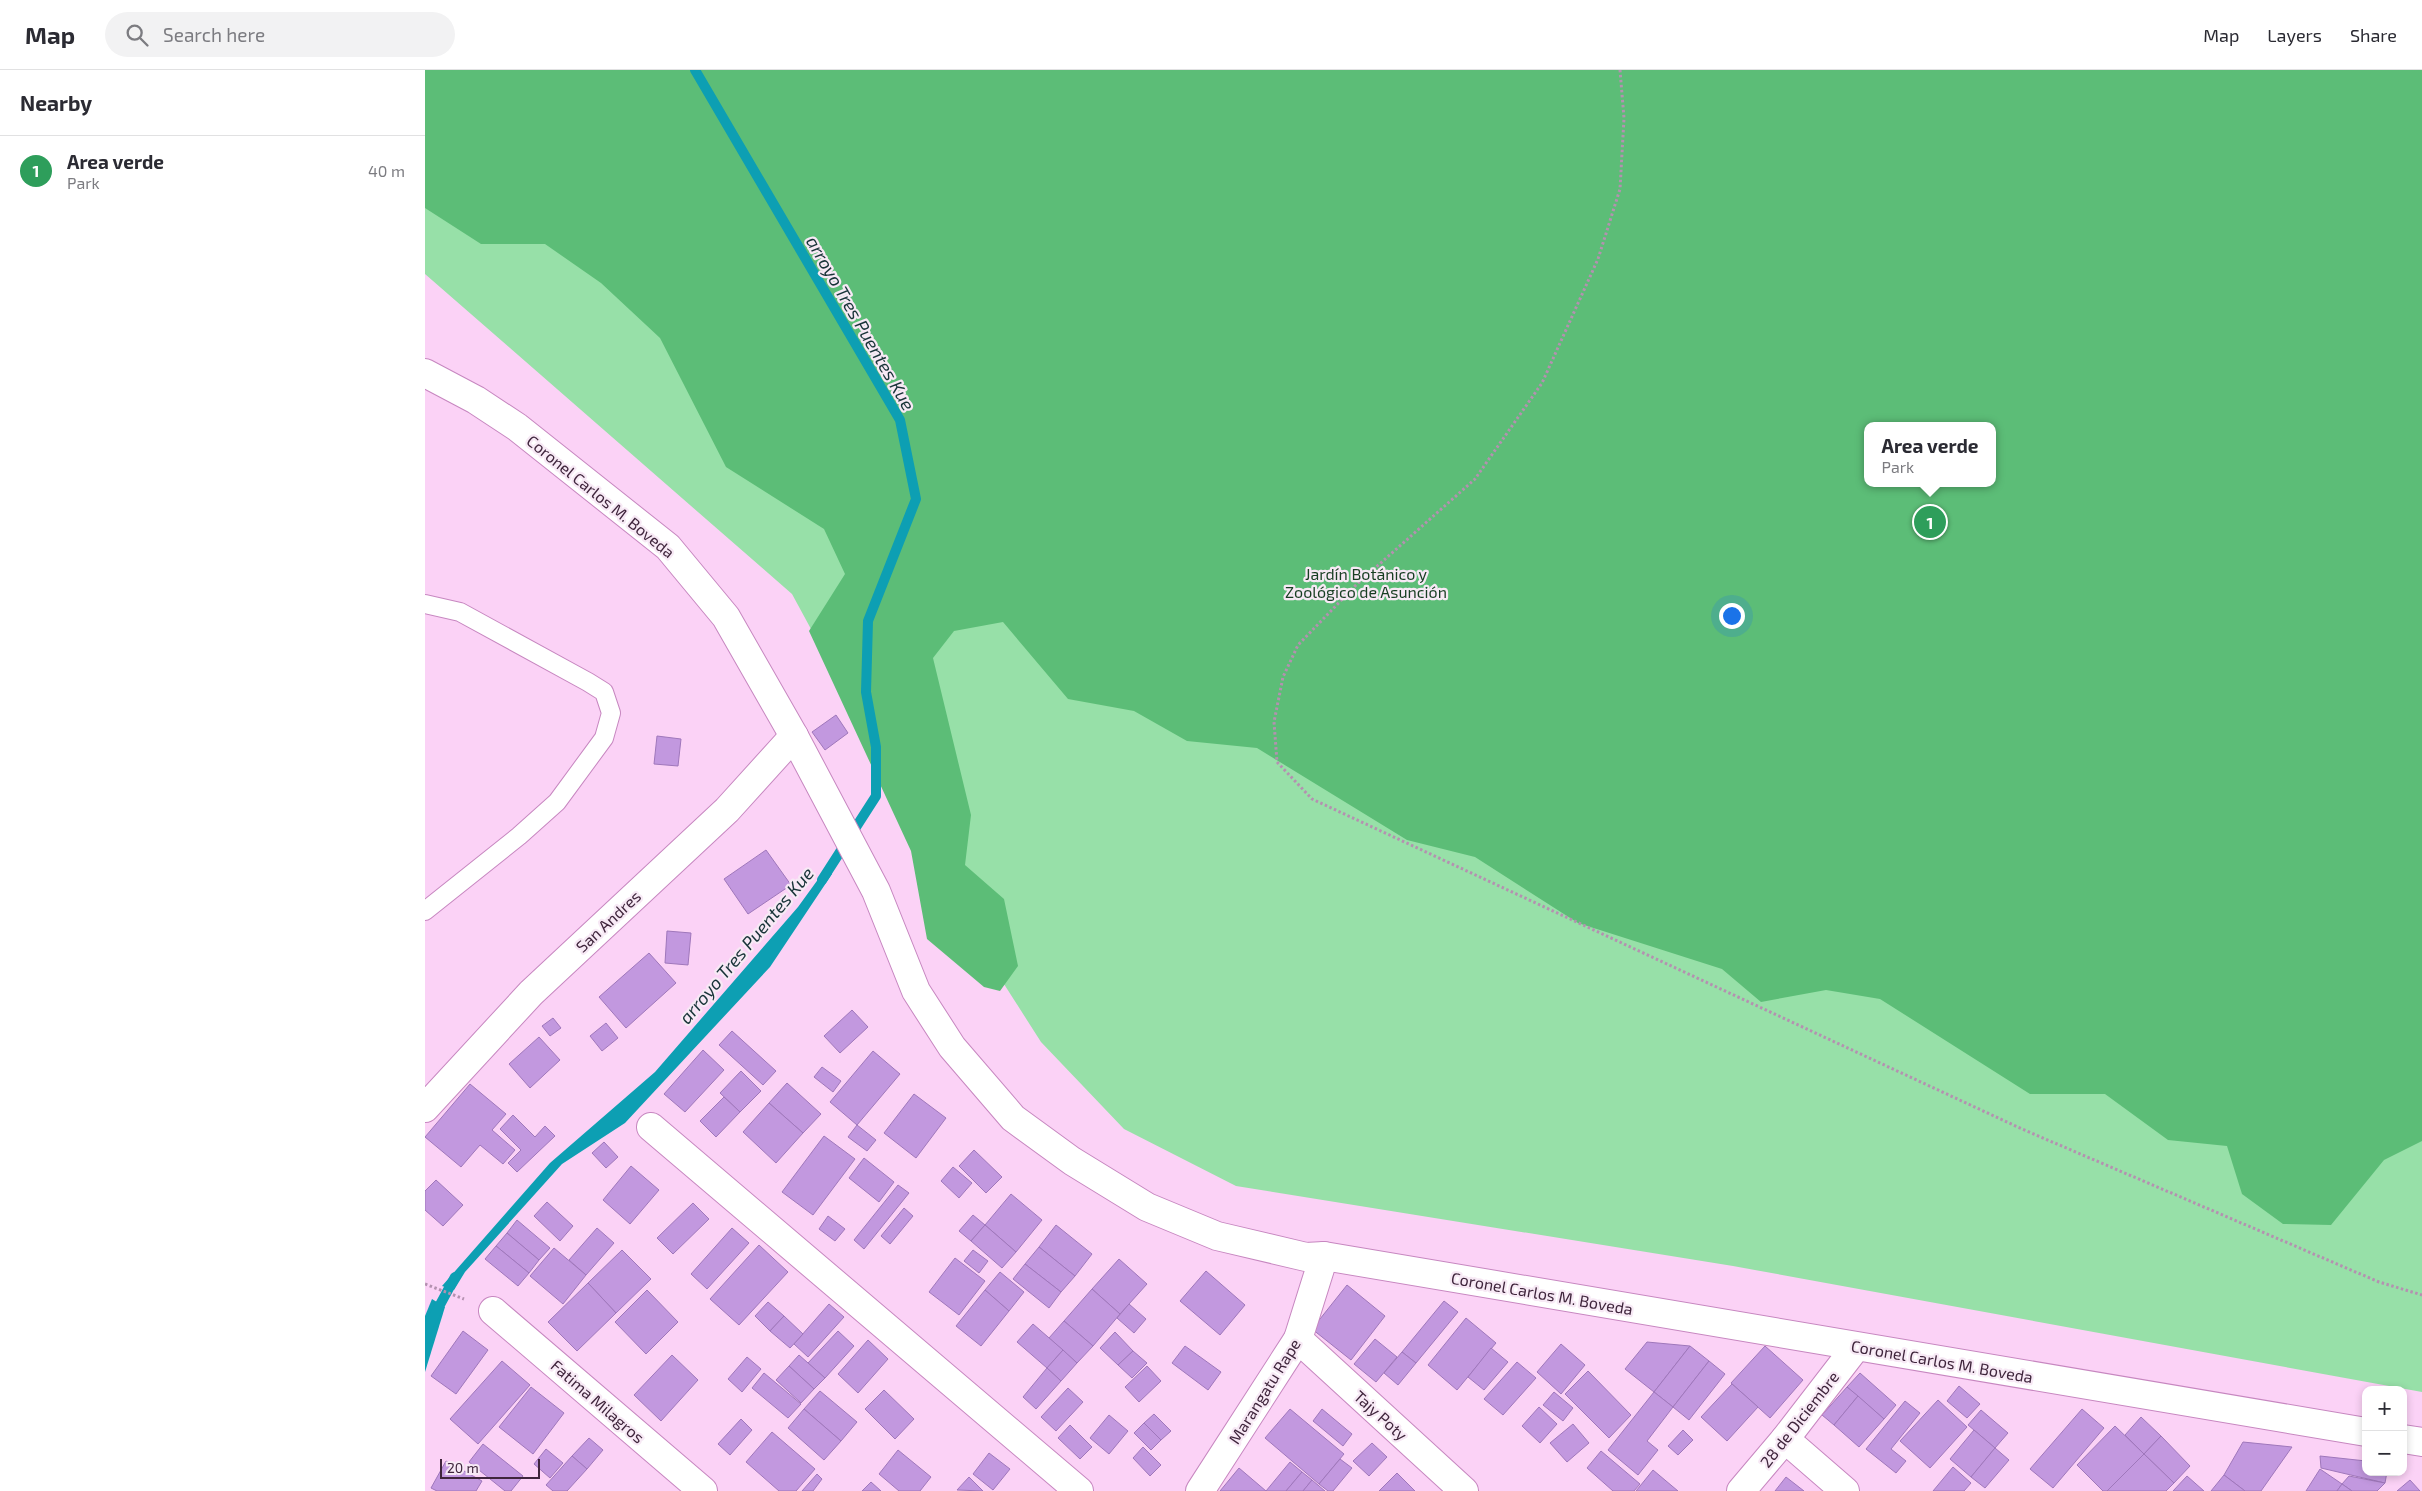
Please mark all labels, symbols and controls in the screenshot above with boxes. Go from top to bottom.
search box [105,12,455,57]
text: Map [25,20,75,49]
icon: search [123,21,151,49]
text: Search here [163,23,265,46]
text: Map [2203,24,2239,46]
text: Layers [2267,24,2322,46]
text: Share [2350,24,2397,46]
text: Nearby [20,90,92,115]
text: Area verde [67,150,164,173]
text: 1 [33,161,39,180]
text: 40 m [368,161,405,180]
text: Park [67,173,100,192]
water label: arroyo Tres Puentes Kue [802,232,920,414]
popup [1864,422,1996,487]
street label: Coronel Carlos M. Boveda [523,431,679,561]
text: Area verde [1882,434,1978,457]
text: Park [1882,457,1914,476]
pin: 1 [1914,503,1946,541]
park label: Jardín Botánico y Zoológico de Asunción [1285,564,1447,601]
your location [1719,603,1745,629]
water label: arroyo Tres Puentes Kue [674,862,818,1028]
street label: San Andres [572,886,644,956]
street label: Coronel Carlos M. Boveda [1450,1268,1634,1318]
street label: Marangatu Rape [1224,1335,1304,1447]
street label: Coronel Carlos M. Boveda [1850,1336,2034,1386]
street label: Fatima Milagros [547,1355,649,1447]
street label: 28 de Diciembre [1756,1367,1842,1471]
street label: Tajy Poty [1350,1386,1412,1445]
map controls [2362,1386,2407,1476]
button: + [2362,1386,2407,1431]
button: − [2362,1431,2407,1476]
scale bar [440,1456,540,1479]
text: 20 m [447,1459,479,1476]

